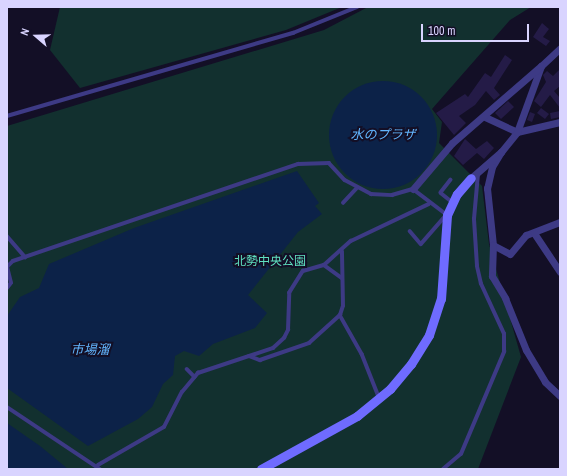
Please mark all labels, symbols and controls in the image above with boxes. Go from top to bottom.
north arrow [16,16,56,56]
scale bar [423,16,531,42]
text: 100 m [428,23,455,39]
text: N [17,26,32,37]
water label: 水のプラザ [351,127,415,143]
park label: 北勢中央公園 [234,255,306,269]
water label: 市場溜 [71,342,109,358]

